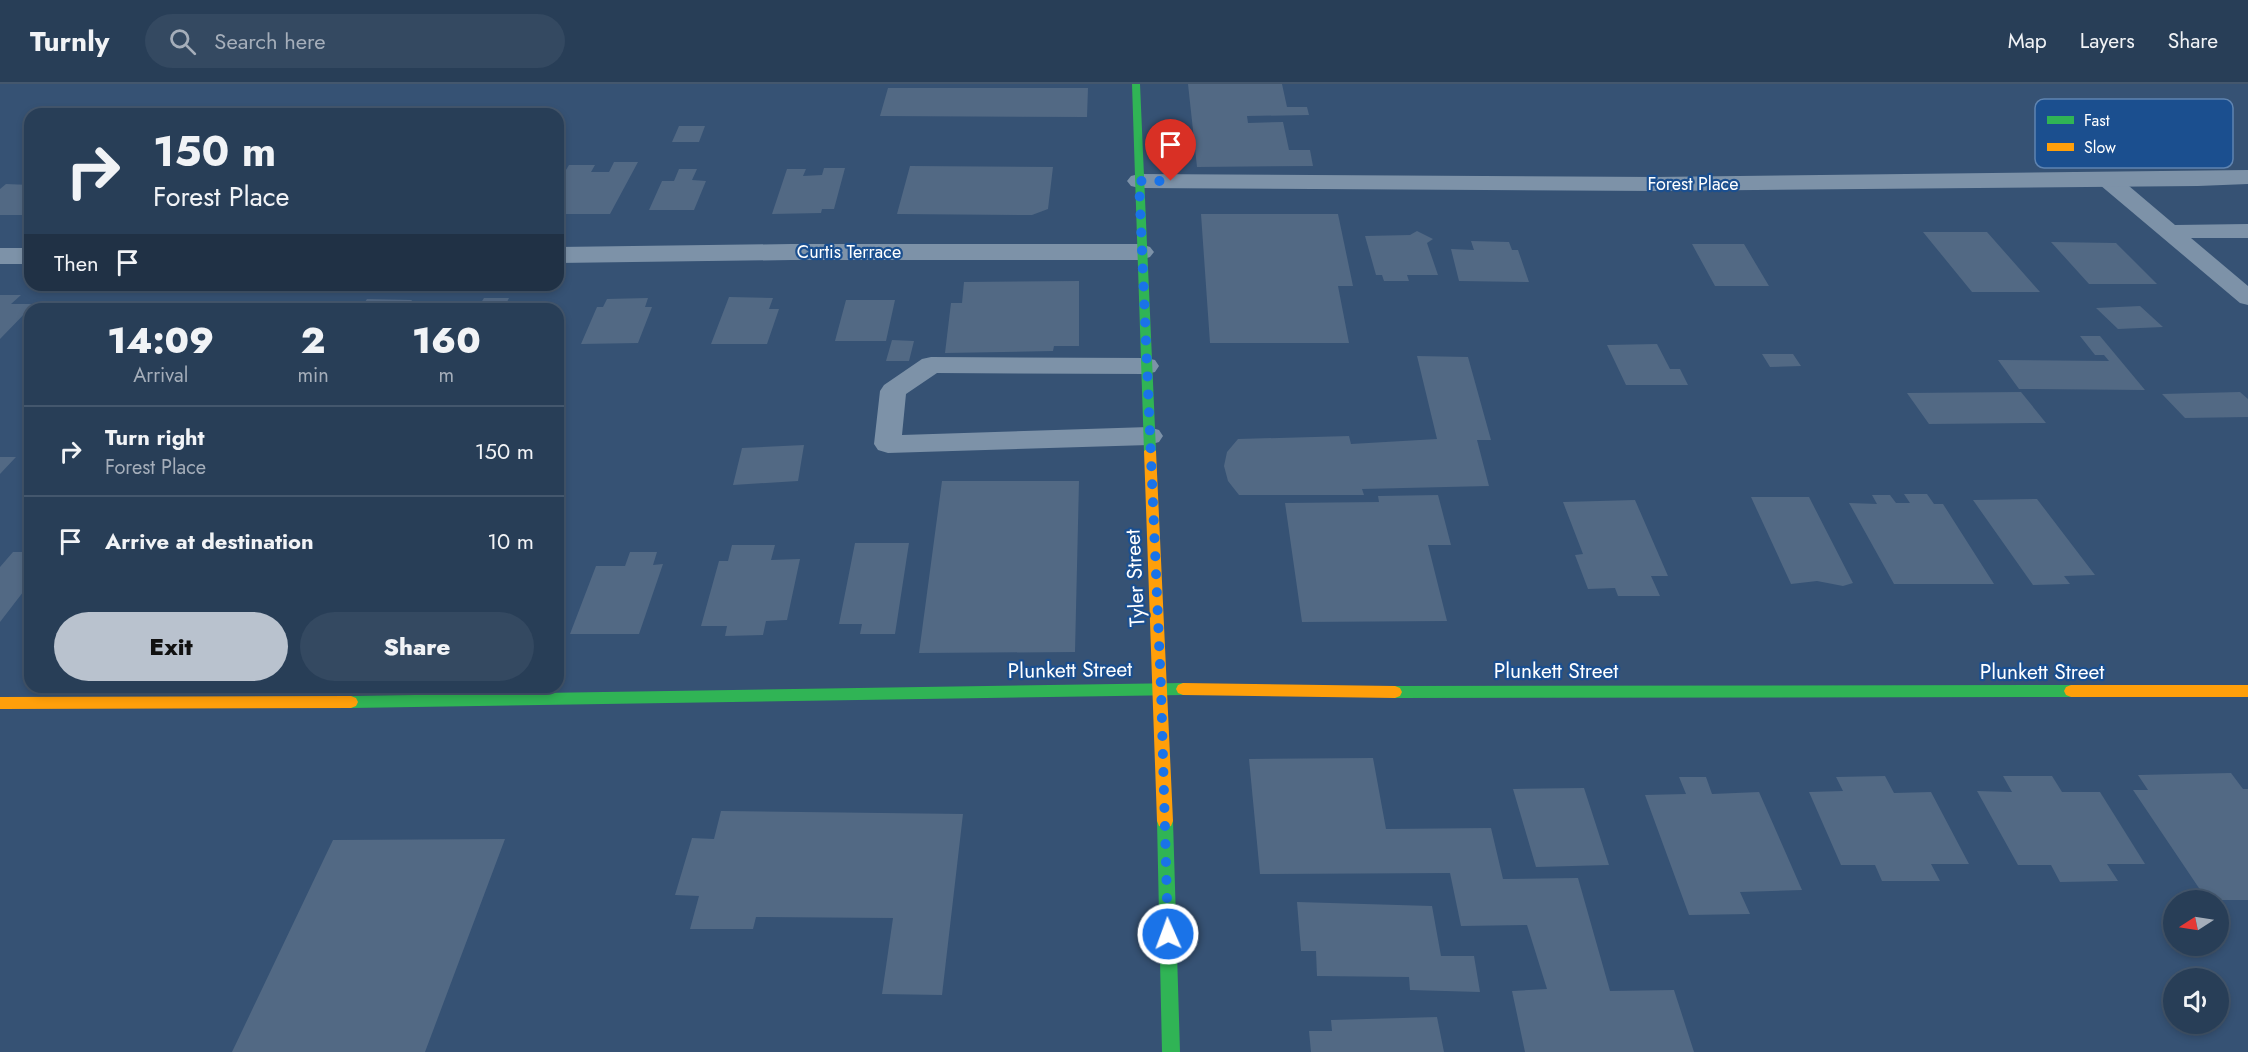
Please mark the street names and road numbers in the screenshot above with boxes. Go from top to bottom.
street label: Forest Place [1648,171,1738,197]
street label: Curtis Terrace [797,239,901,265]
street label: Tyler Street [1117,528,1153,628]
street label: Plunkett Street [1007,654,1133,686]
street label: Plunkett Street [1494,656,1618,686]
street label: Plunkett Street [1980,657,2104,687]

